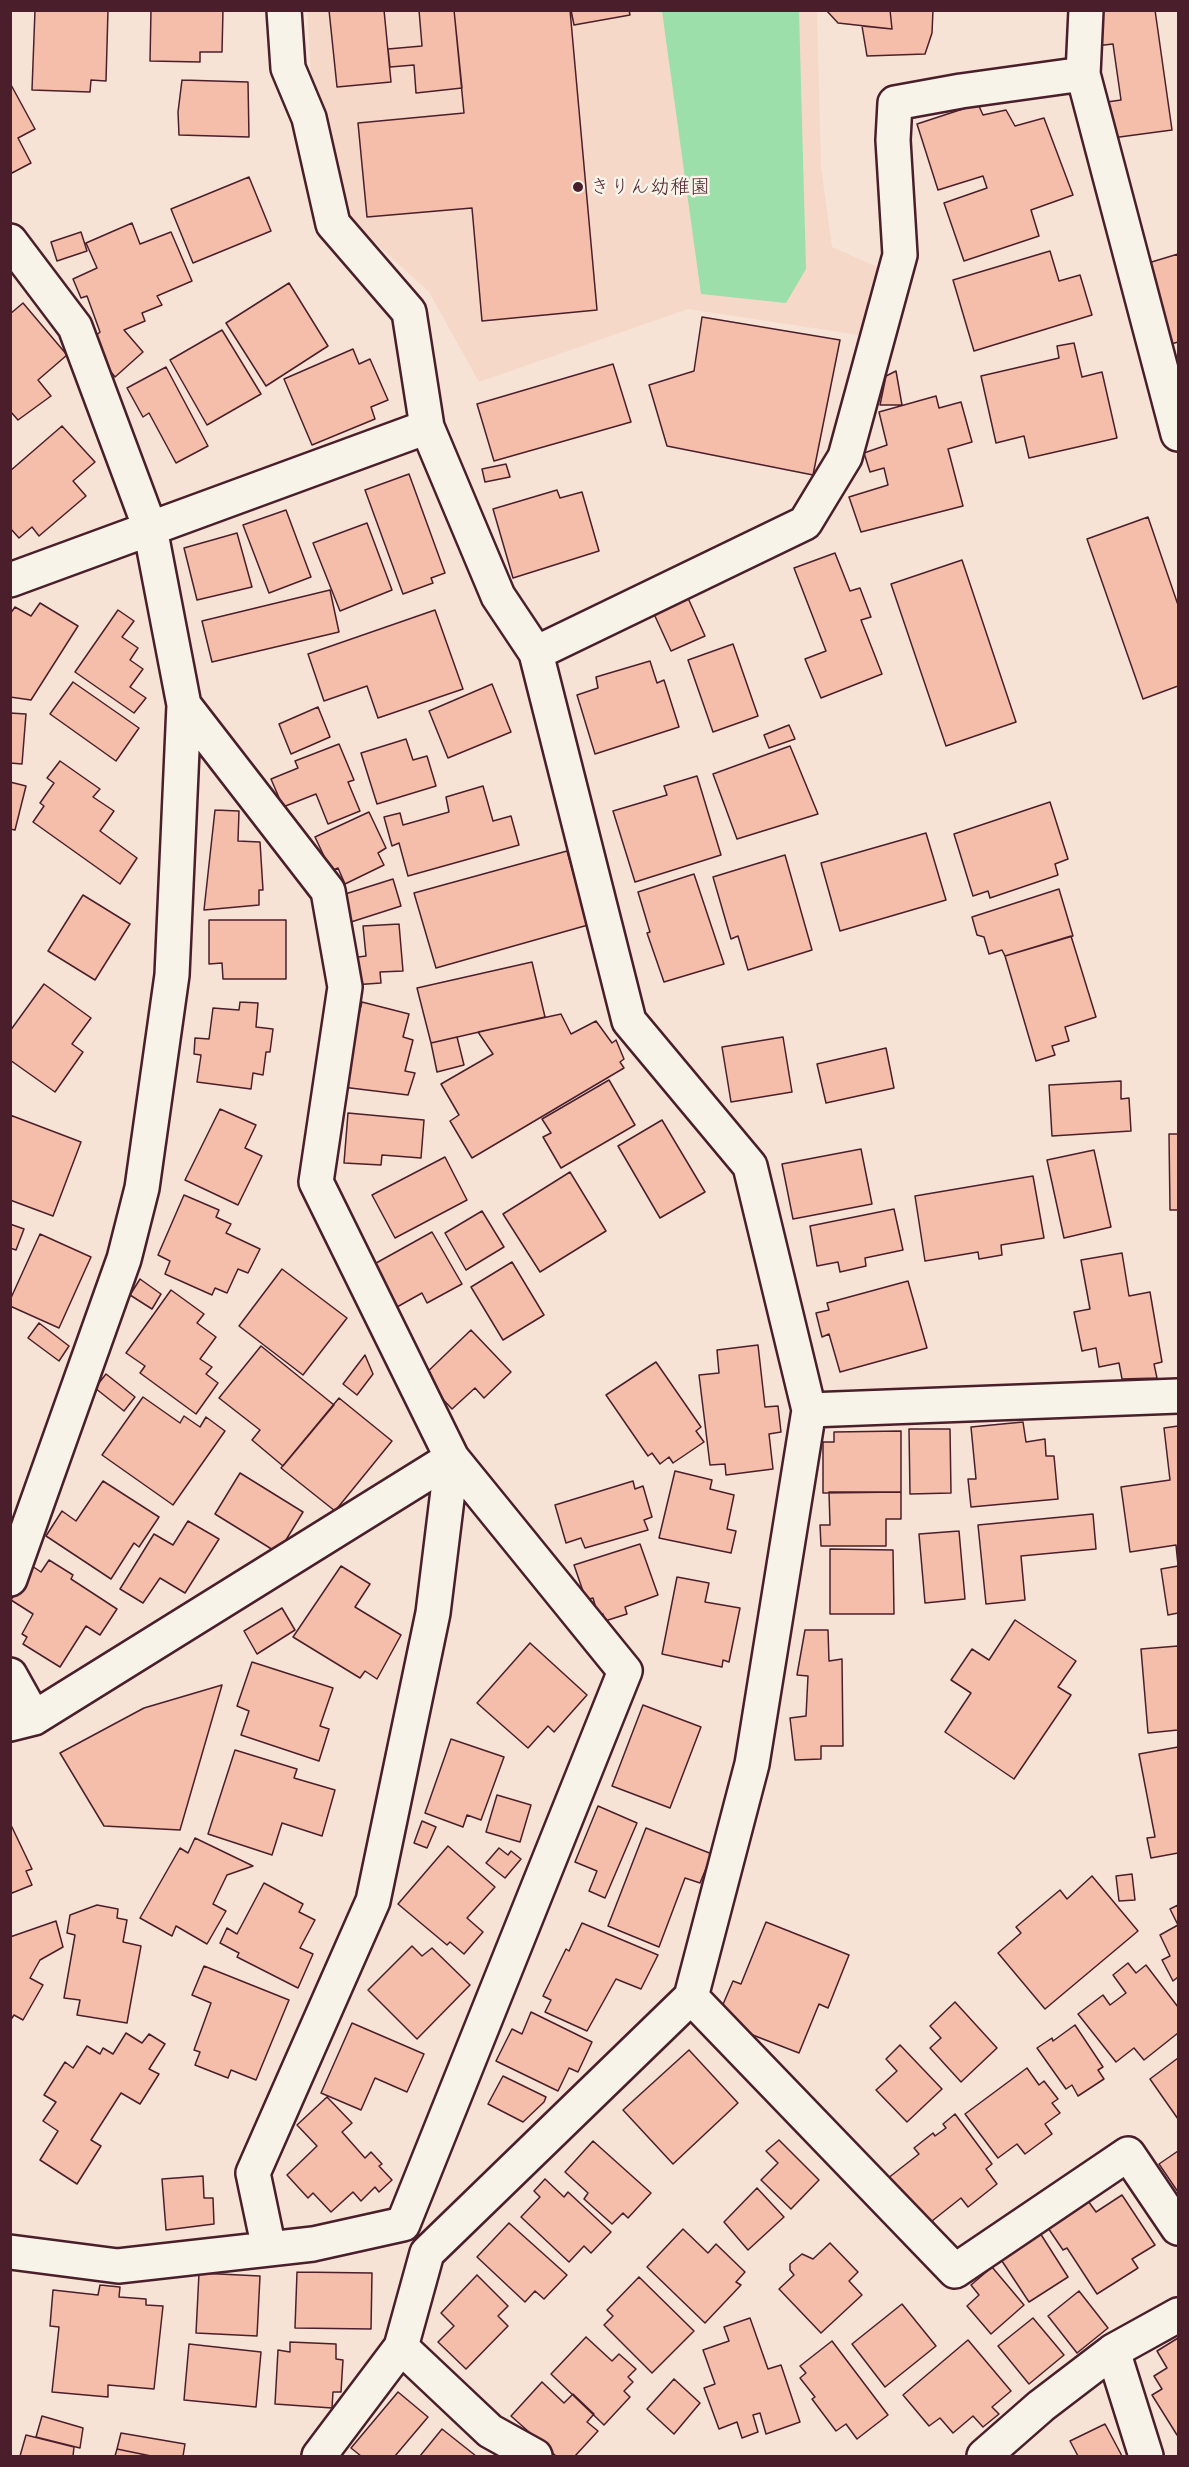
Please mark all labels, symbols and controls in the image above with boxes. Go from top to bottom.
place label: きりん幼稚園 [590,175,710,199]
marker: きりん幼稚園 [571,180,585,194]

